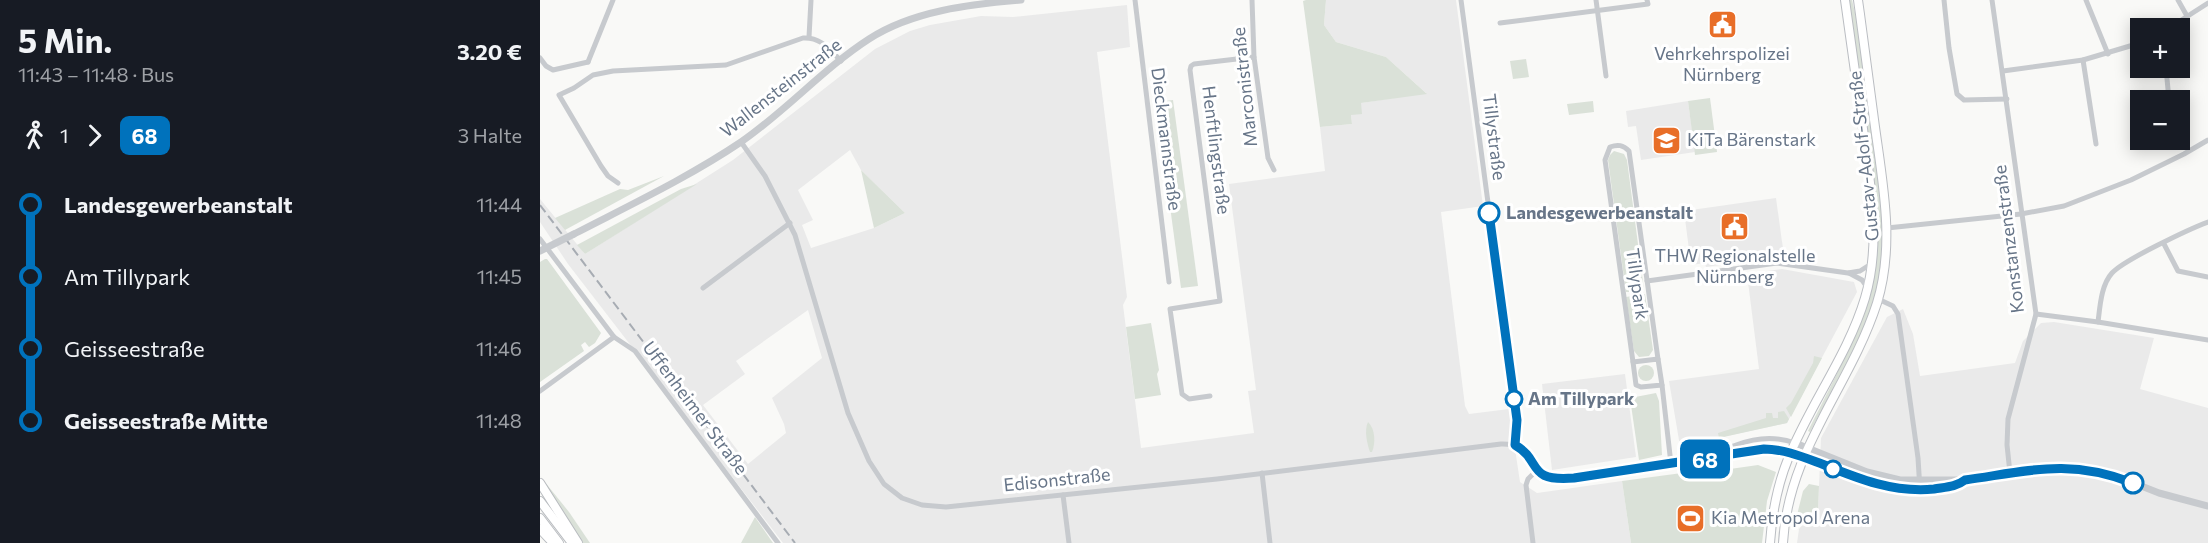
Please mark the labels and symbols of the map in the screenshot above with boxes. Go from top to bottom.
public building icon: Vehrkehrspolizei Nürnberg [1706,9,1738,41]
street label: Marconistraße [1227,26,1261,148]
street label: Wallensteinstraße [715,33,845,141]
place label: Vehrkehrspolizei Nürnberg [1654,42,1790,85]
street label: Dieckmannstraße [1147,66,1187,212]
street label: Gustav-Adolf-Straße [1843,70,1883,242]
street label: Henftlingstraße [1198,84,1236,215]
street label: Tillystraße [1479,92,1511,181]
school or university icon: KiTa Bärenstark [1650,124,1682,156]
place label: KiTa Bärenstark [1687,128,1816,150]
street label: Konstanzenstraße [1988,164,2028,314]
place label: Landesgewerbeanstalt [1506,201,1693,223]
marker: Landesgewerbeanstalt [1478,202,1500,224]
public building icon: THW Regionalstelle Nürnberg [1719,211,1751,243]
place label: THW Regionalstelle Nürnberg [1655,244,1815,287]
street label: Tillypark [1622,247,1654,321]
street label: Uffenheimer Straße [639,336,753,478]
place label: Am Tillypark [1528,387,1635,409]
marker: Am Tillypark [1505,390,1523,408]
line badge: 68 [1678,440,1732,478]
unlabelled marker [1824,460,1842,478]
street label: Edisonstraße [1002,462,1111,496]
unlabelled marker [2122,472,2144,494]
sports icon: Kia Metropol Arena [1674,502,1706,534]
place label: Kia Metropol Arena [1711,506,1870,528]

